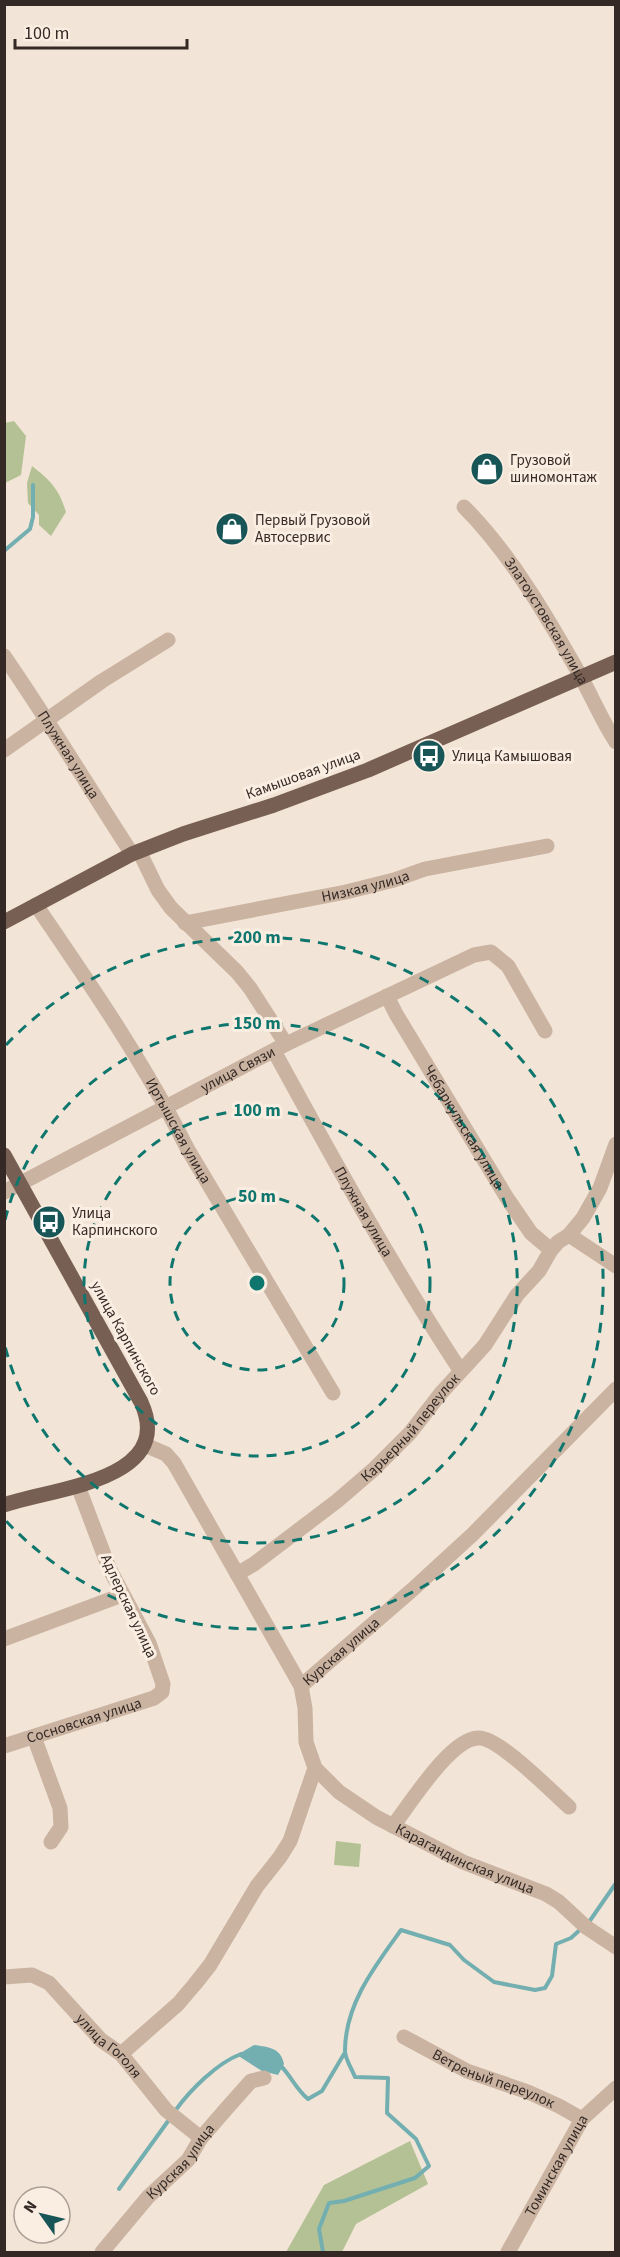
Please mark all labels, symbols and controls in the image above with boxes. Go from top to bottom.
scale bar [15,12,188,50]
text: 100 m [24,21,69,46]
place label: Грузовой шиномонтаж [510,450,597,488]
shop icon: Грузовой шиномонтаж [469,451,505,487]
place label: Первый Грузовой Автосервис [255,510,371,548]
shop icon: Первый Грузовой Автосервис [214,511,250,547]
street label: Златоустовская улица [499,553,593,689]
street label: Плужная улица [32,707,104,803]
bus stop icon: Улица Камышовая [411,738,447,774]
street label: Камышовая улица [243,744,363,805]
place label: Улица Камышовая [452,746,572,767]
street label: Низкая улица [320,865,412,908]
text: 200 m [233,925,281,950]
text: 150 m [233,1011,281,1036]
street label: улица Связи [197,1042,279,1098]
street label: Чебаркульская улица [418,1061,509,1193]
street label: Иртышская улица [140,1074,216,1188]
text: 100 m [233,1098,281,1123]
street label: Плужная улица [329,1163,397,1261]
text: 50 m [238,1184,276,1209]
place label: Улица Карпинского [72,1203,158,1241]
bus stop icon: Улица Карпинского [31,1204,67,1240]
centre of rings [247,1273,267,1293]
street label: улица Карпинского [85,1277,166,1399]
street label: Карьерный переулок [356,1368,465,1487]
street label: Адлерская улица [95,1551,162,1661]
street label: Курская улица [298,1613,384,1691]
street label: Сосновская улица [24,1693,144,1749]
street label: Карагандинская улица [392,1819,537,1899]
street label: улица Гоголя [71,2009,147,2083]
street label: Ветреный переулок [428,2044,558,2114]
street label: Томинская улица [520,2111,593,2220]
street label: Курская улица [142,2119,220,2205]
north arrow [12,2185,72,2245]
text: N [18,2197,42,2218]

